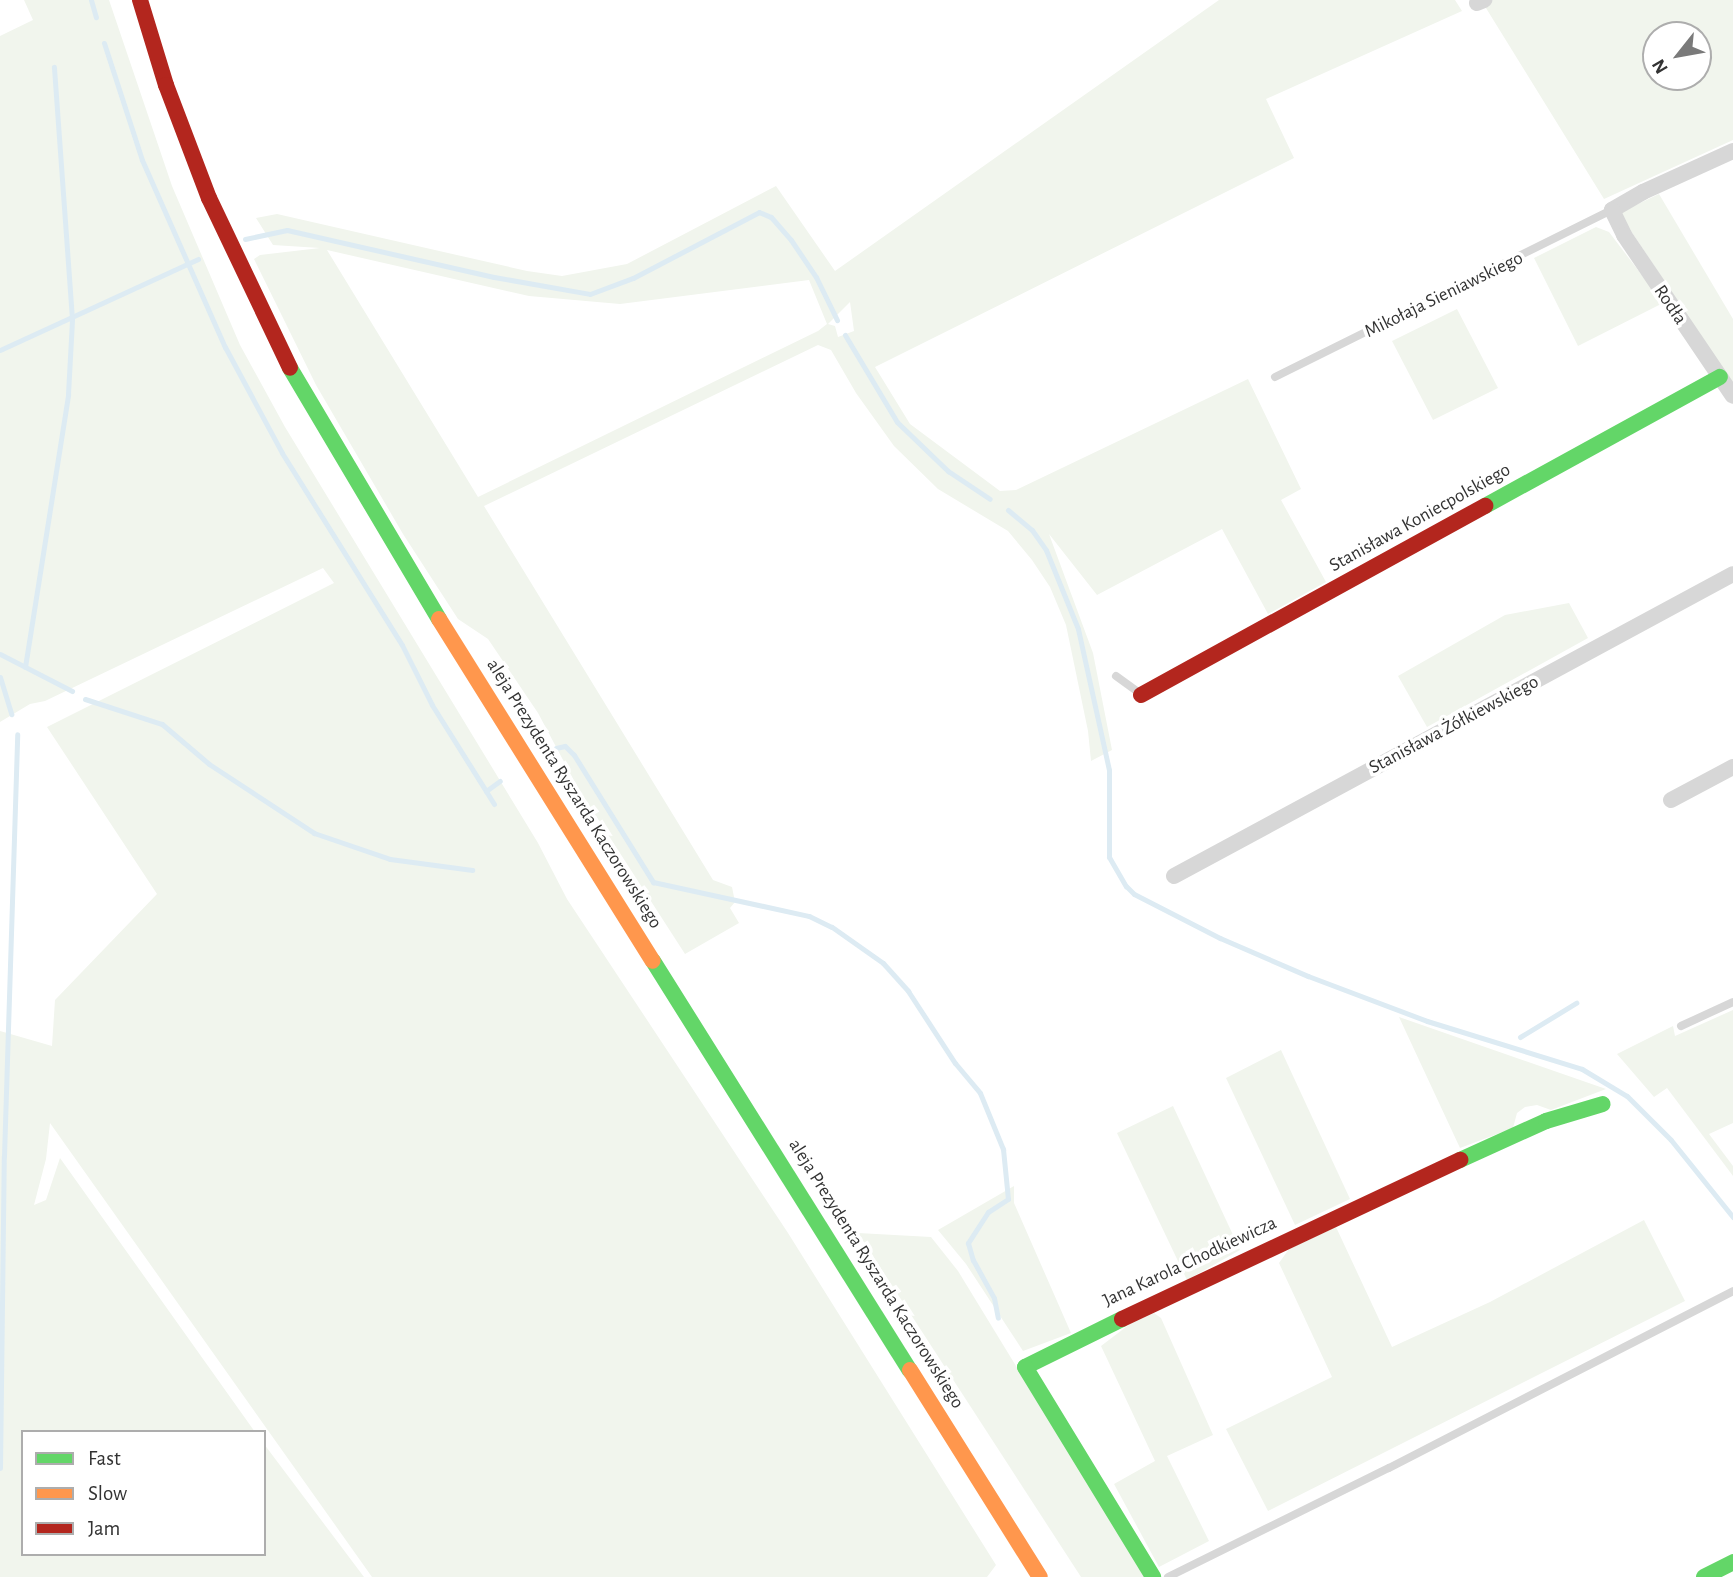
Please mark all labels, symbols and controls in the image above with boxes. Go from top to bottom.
north arrow [1642,21,1712,91]
text: N [1649,55,1672,77]
street label: Mikołaja Sieniawskiego [1361,247,1527,343]
street label: Rodła [1649,281,1691,329]
street label: Stanisława Koniecpolskiego [1325,459,1515,577]
street label: aleja Prezydenta Ryszarda Kaczorowskiego [481,655,667,933]
street label: Stanisława Żółkiewskiego [1365,671,1543,779]
street label: aleja Prezydenta Ryszarda Kaczorowskiego [783,1135,969,1413]
street label: Jana Karola Chodkiewicza [1100,1212,1280,1312]
legend [21,1430,266,1556]
text: Fast [88,1448,121,1469]
text: Slow [88,1483,127,1504]
text: Jam [88,1518,120,1539]

